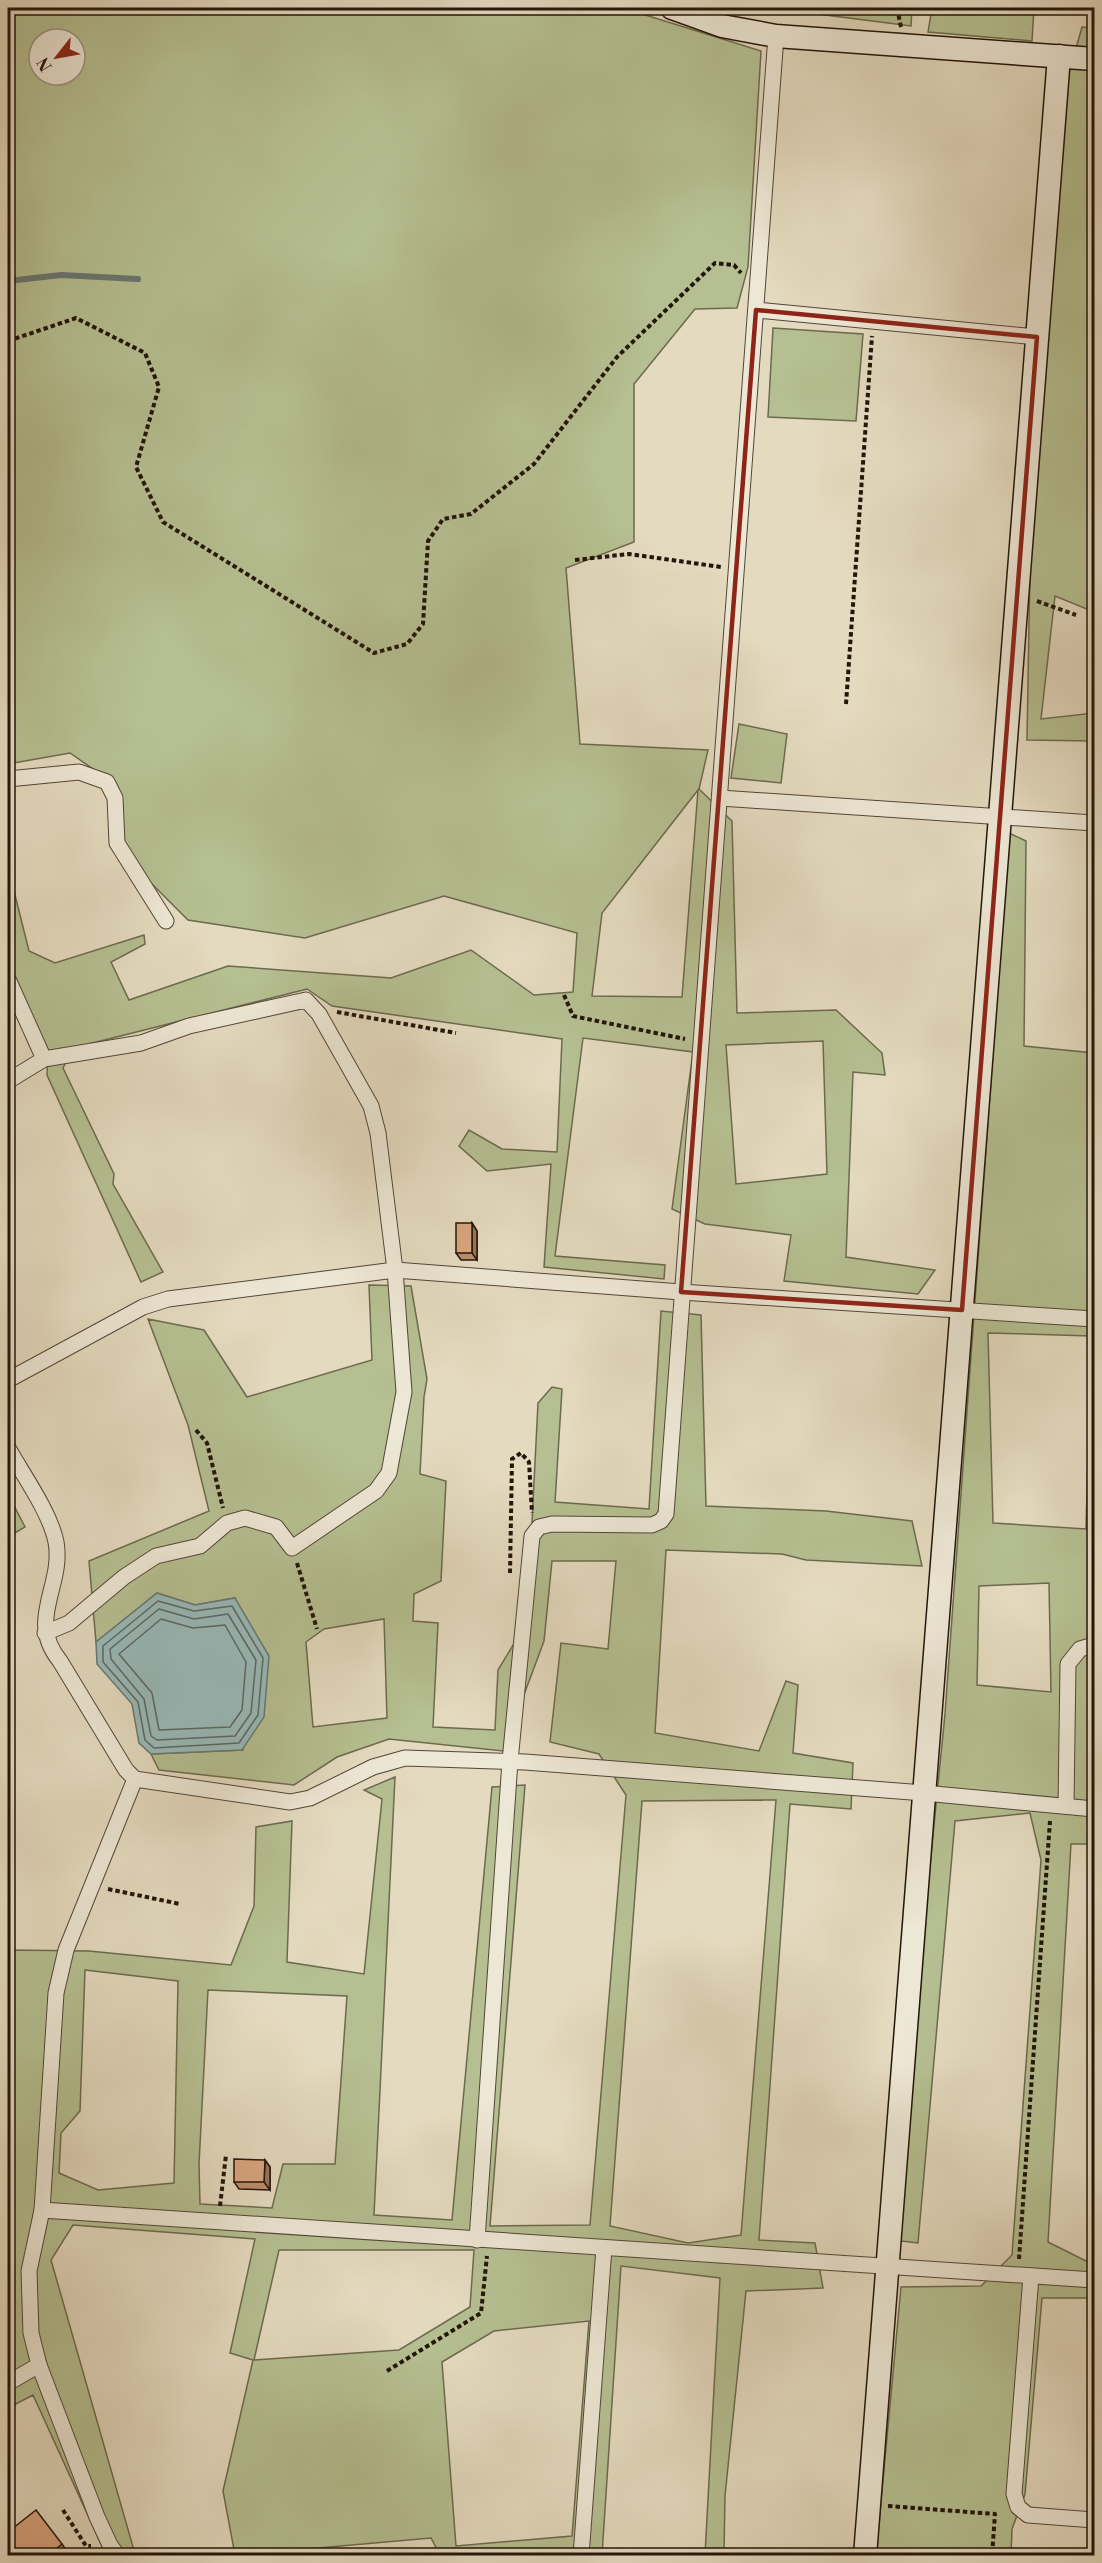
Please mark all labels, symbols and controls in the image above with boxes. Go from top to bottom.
north arrow [27,27,87,87]
text: N [33,53,57,75]

